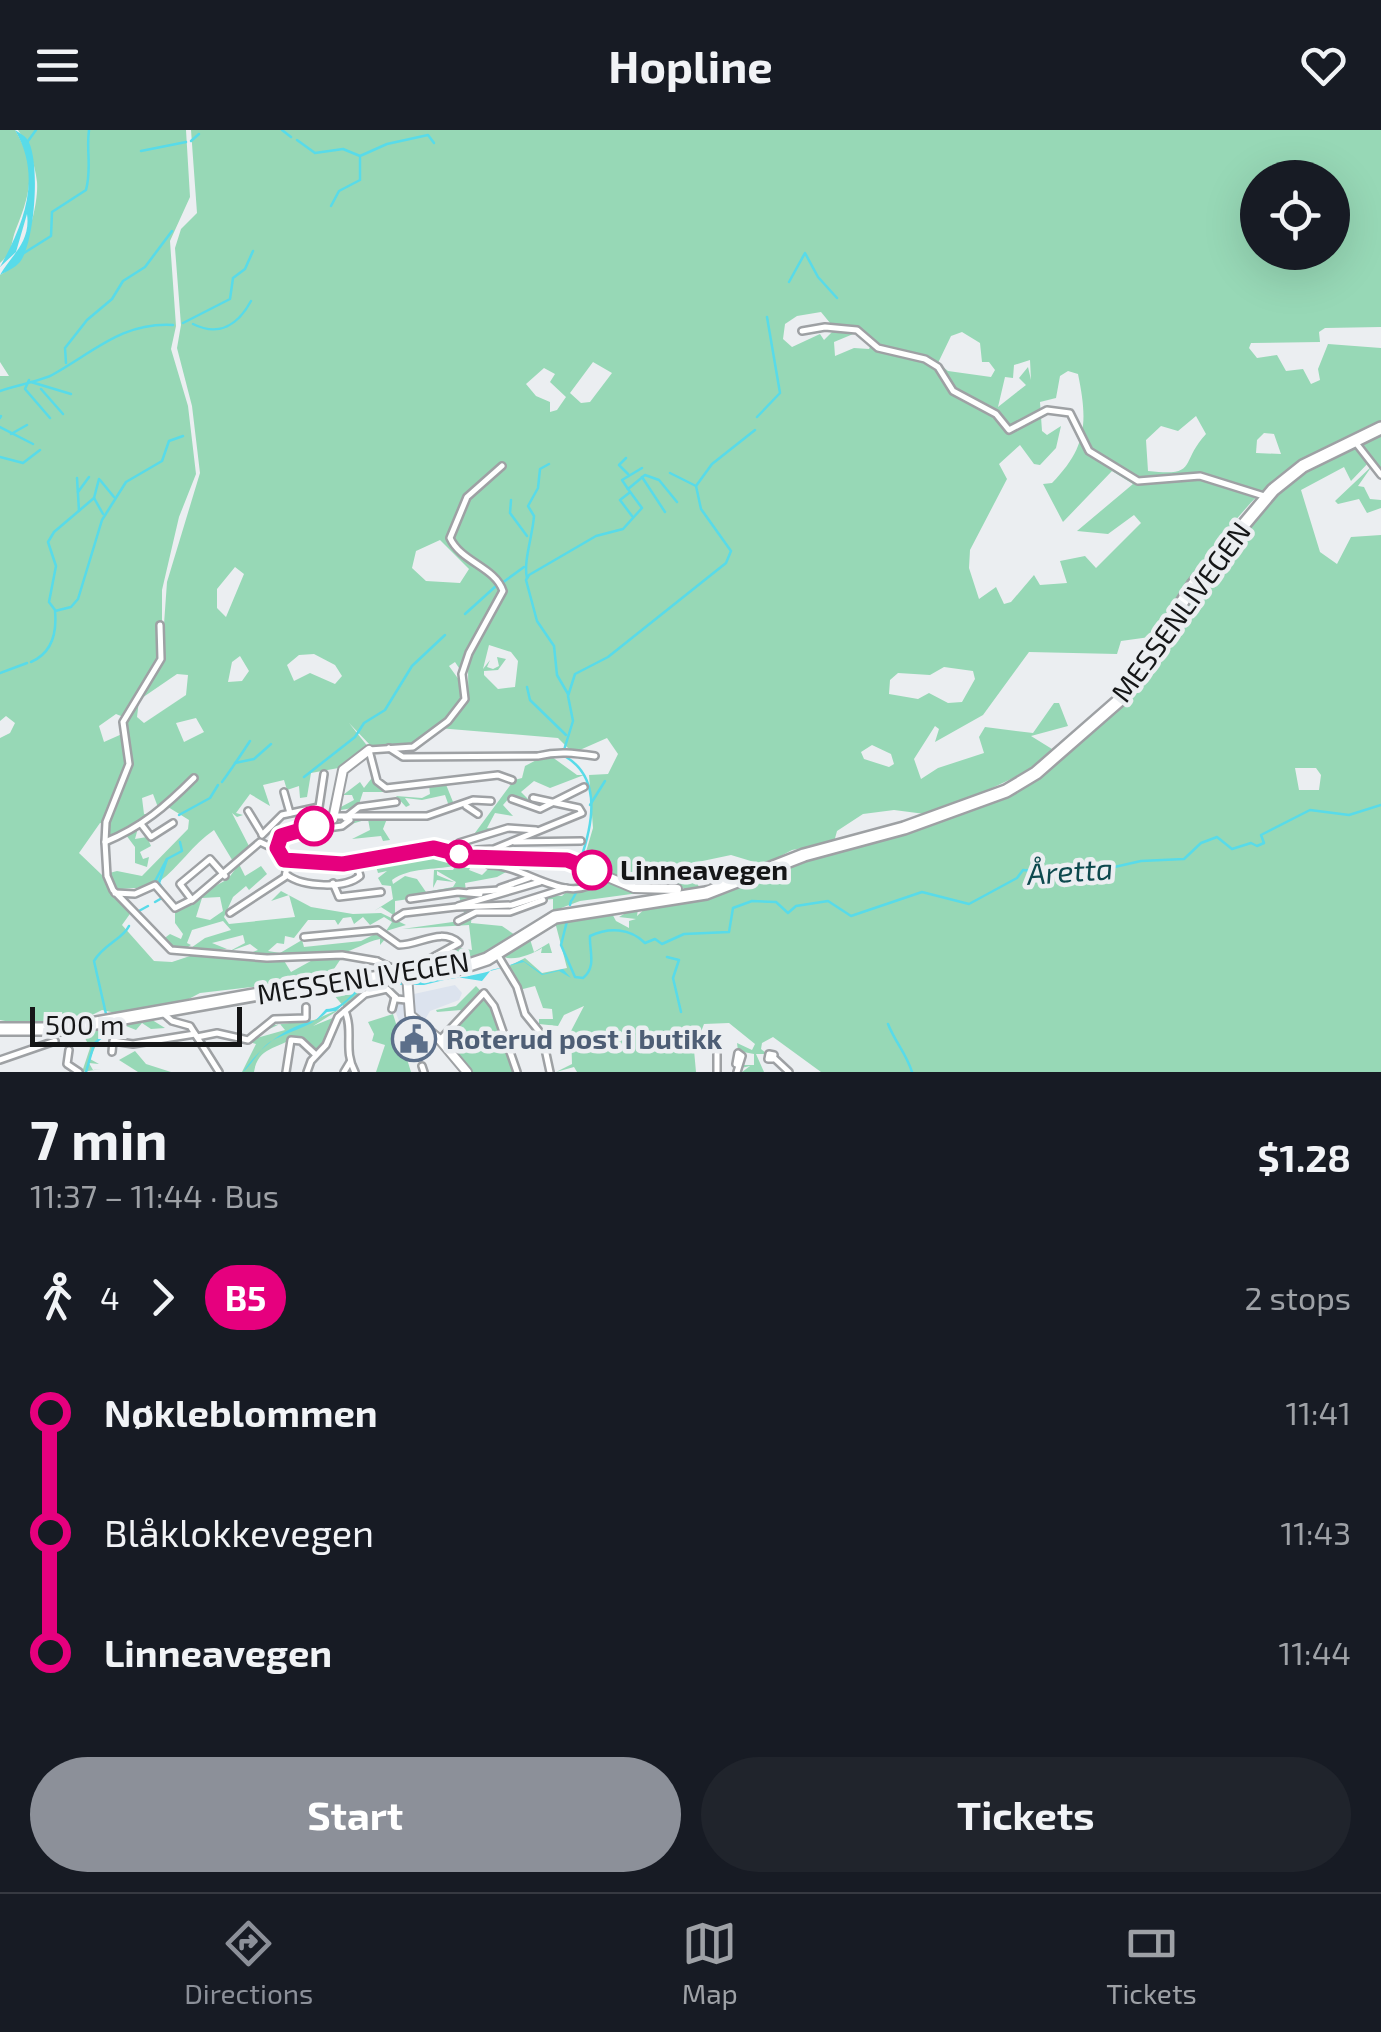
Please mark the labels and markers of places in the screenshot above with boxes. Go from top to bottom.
unlabelled marker [295,807,333,845]
unlabelled marker [446,841,472,867]
marker: Linneavegen [573,851,611,889]
place label: Linneavegen [620,852,788,886]
public building icon: Roterud post i butikk [391,1016,437,1062]
place label: Roterud post i butikk [446,1021,723,1055]

